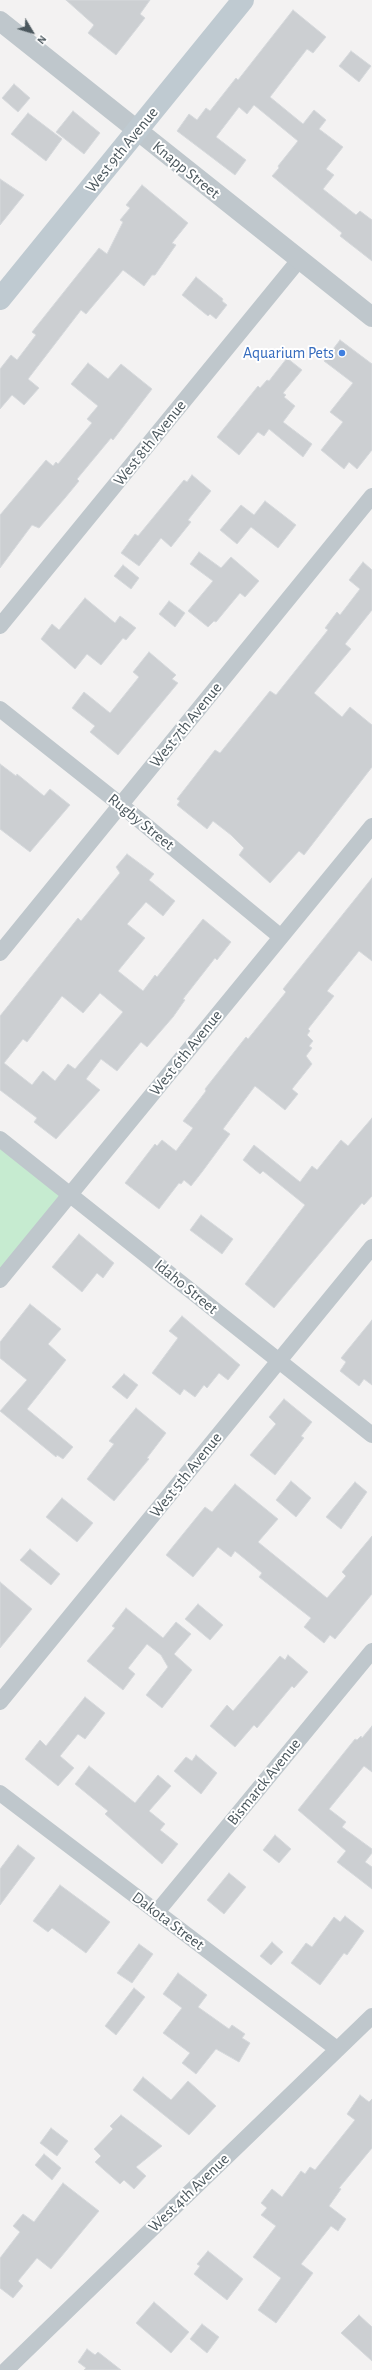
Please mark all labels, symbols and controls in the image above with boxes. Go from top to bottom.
north arrow [12,12,52,52]
text: N [35,33,49,46]
street label: West 9th Avenue [82,103,162,197]
street label: Knapp Street [149,137,223,203]
place label: Aquarium Pets [243,343,334,363]
marker: Aquarium Pets [337,348,347,358]
street label: West 8th Avenue [110,396,190,490]
street label: West 7th Avenue [146,679,226,771]
street label: Rugby Street [104,789,178,855]
street label: West 6th Avenue [146,1006,226,1100]
street label: Idaho Street [150,1256,222,1318]
street label: West 5th Avenue [146,1429,226,1521]
street label: Bismarck Avenue [223,1735,305,1829]
street label: Dakota Street [128,1888,208,1954]
street label: West 4th Avenue [145,2150,233,2236]

